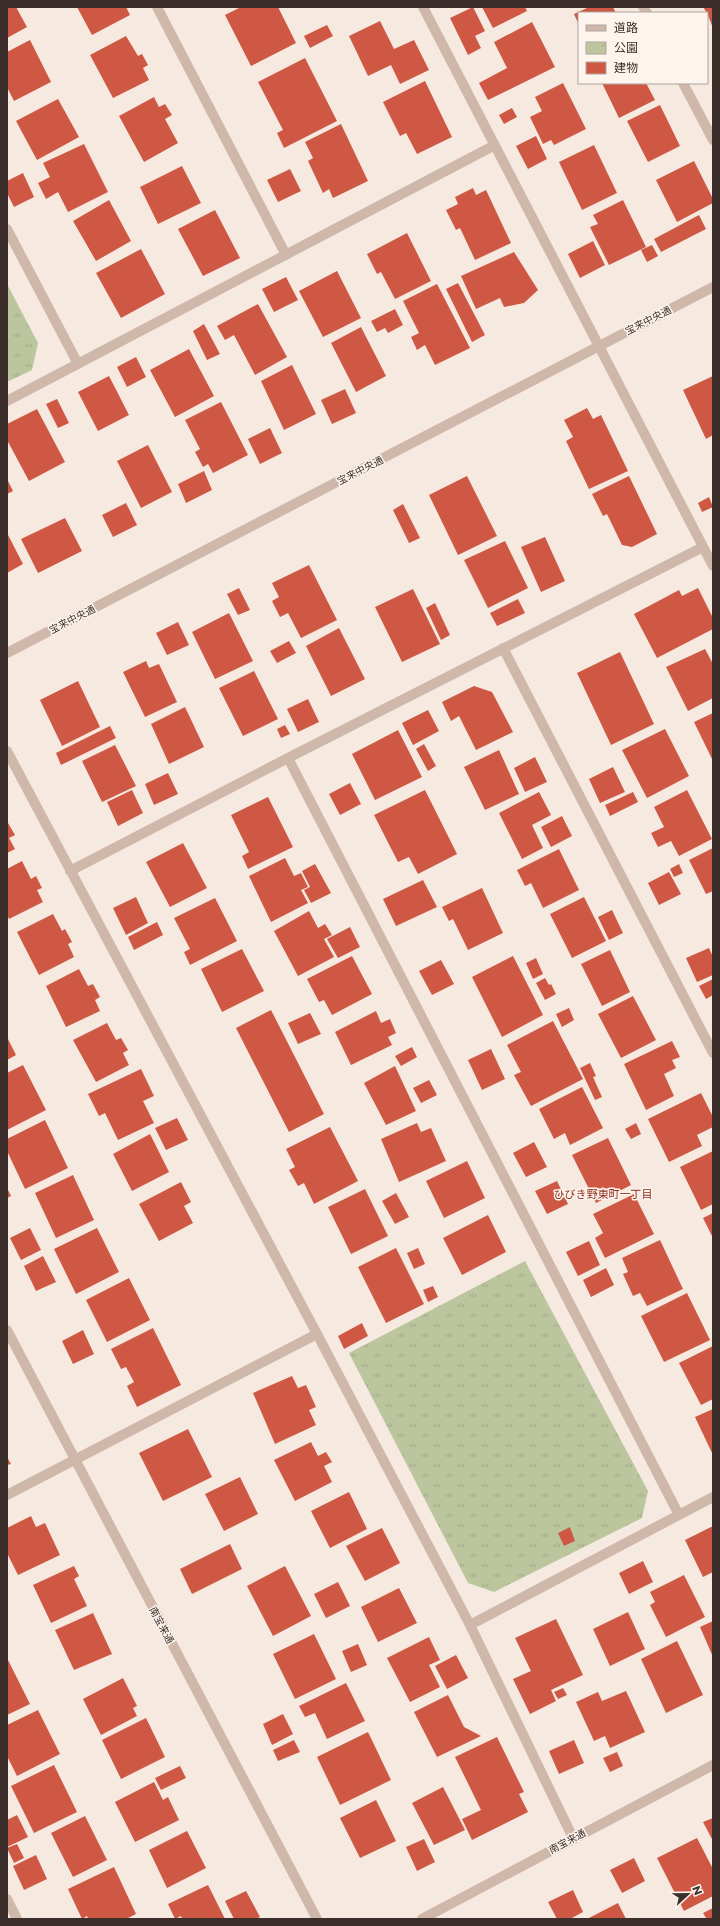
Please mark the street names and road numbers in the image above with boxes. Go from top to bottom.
street label: 宝来中央通 [623,303,673,338]
street label: 宝来中央通 [335,453,385,488]
street label: 宝来中央通 [47,602,97,637]
street label: 南宝来通 [146,1605,177,1646]
street label: 南宝来通 [547,1826,588,1857]

